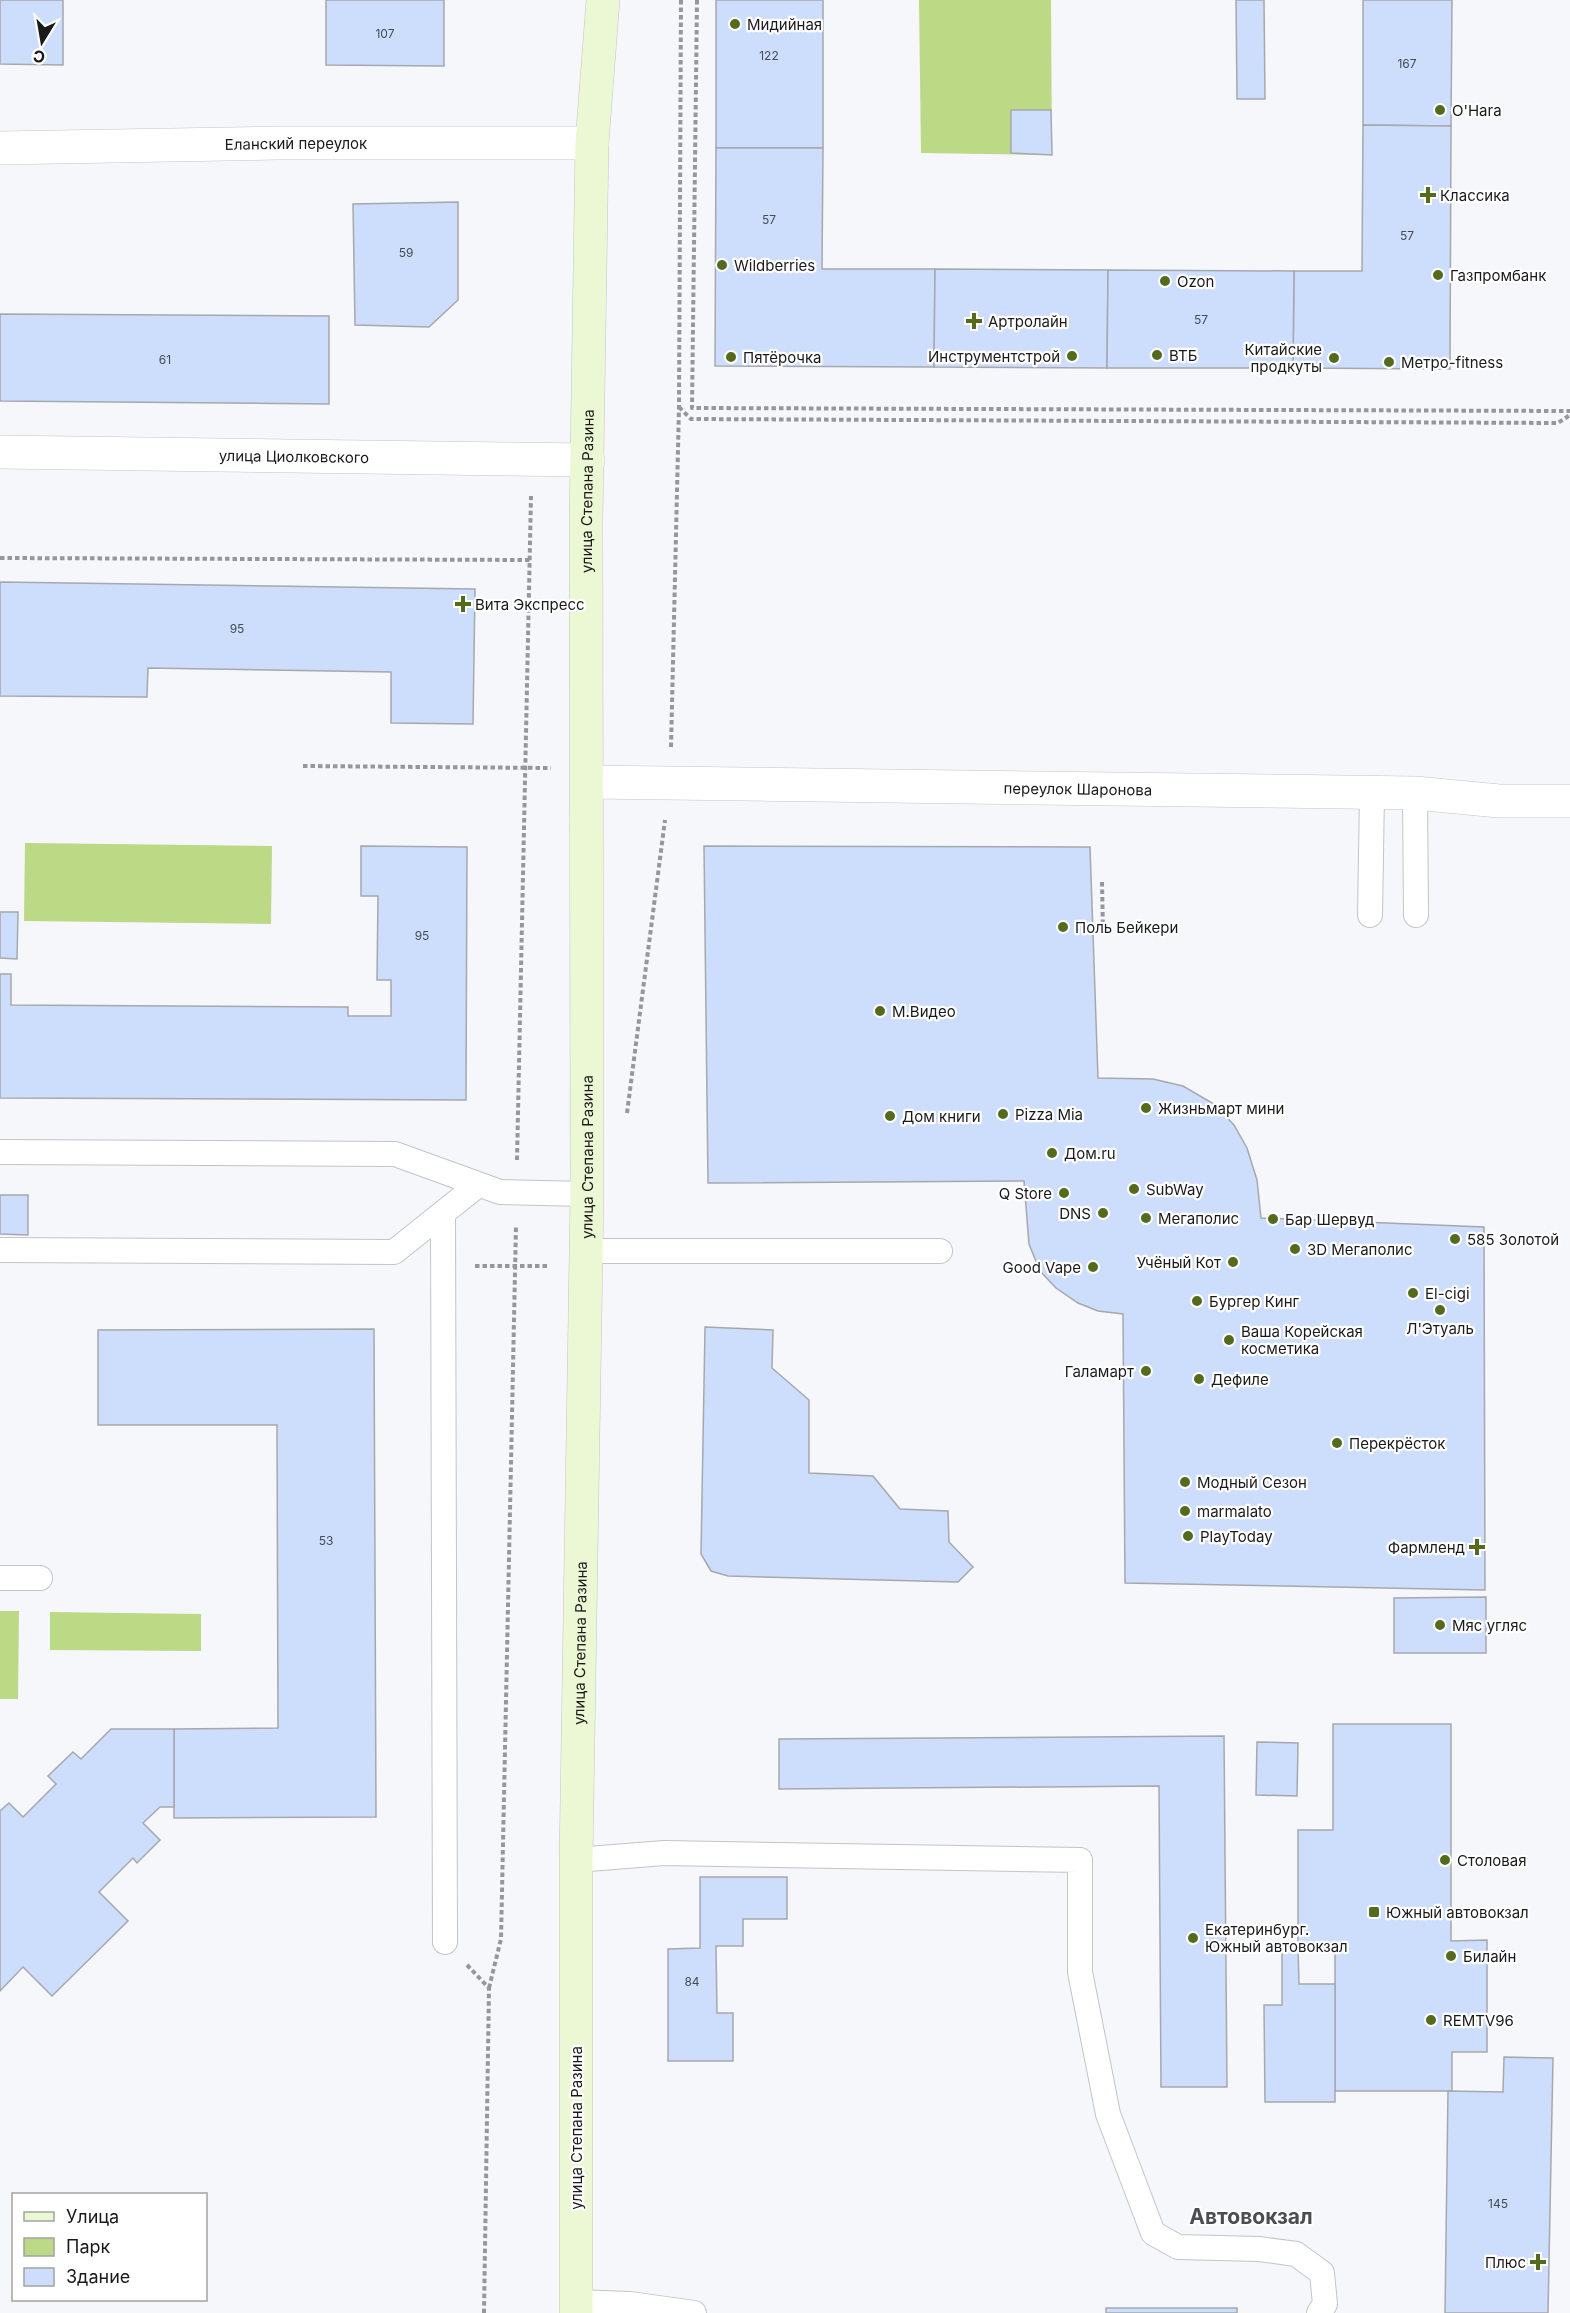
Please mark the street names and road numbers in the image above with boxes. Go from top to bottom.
street label: Еланский переулок [225,134,367,153]
street label: улица Степана Разина [576,409,597,573]
street label: улица Циолковского [219,445,369,467]
street label: переулок Шаронова [1003,778,1152,799]
street label: улица Степана Разина [577,1075,597,1239]
street label: улица Степана Разина [569,1561,590,1725]
street label: улица Степана Разина [567,2046,586,2210]

